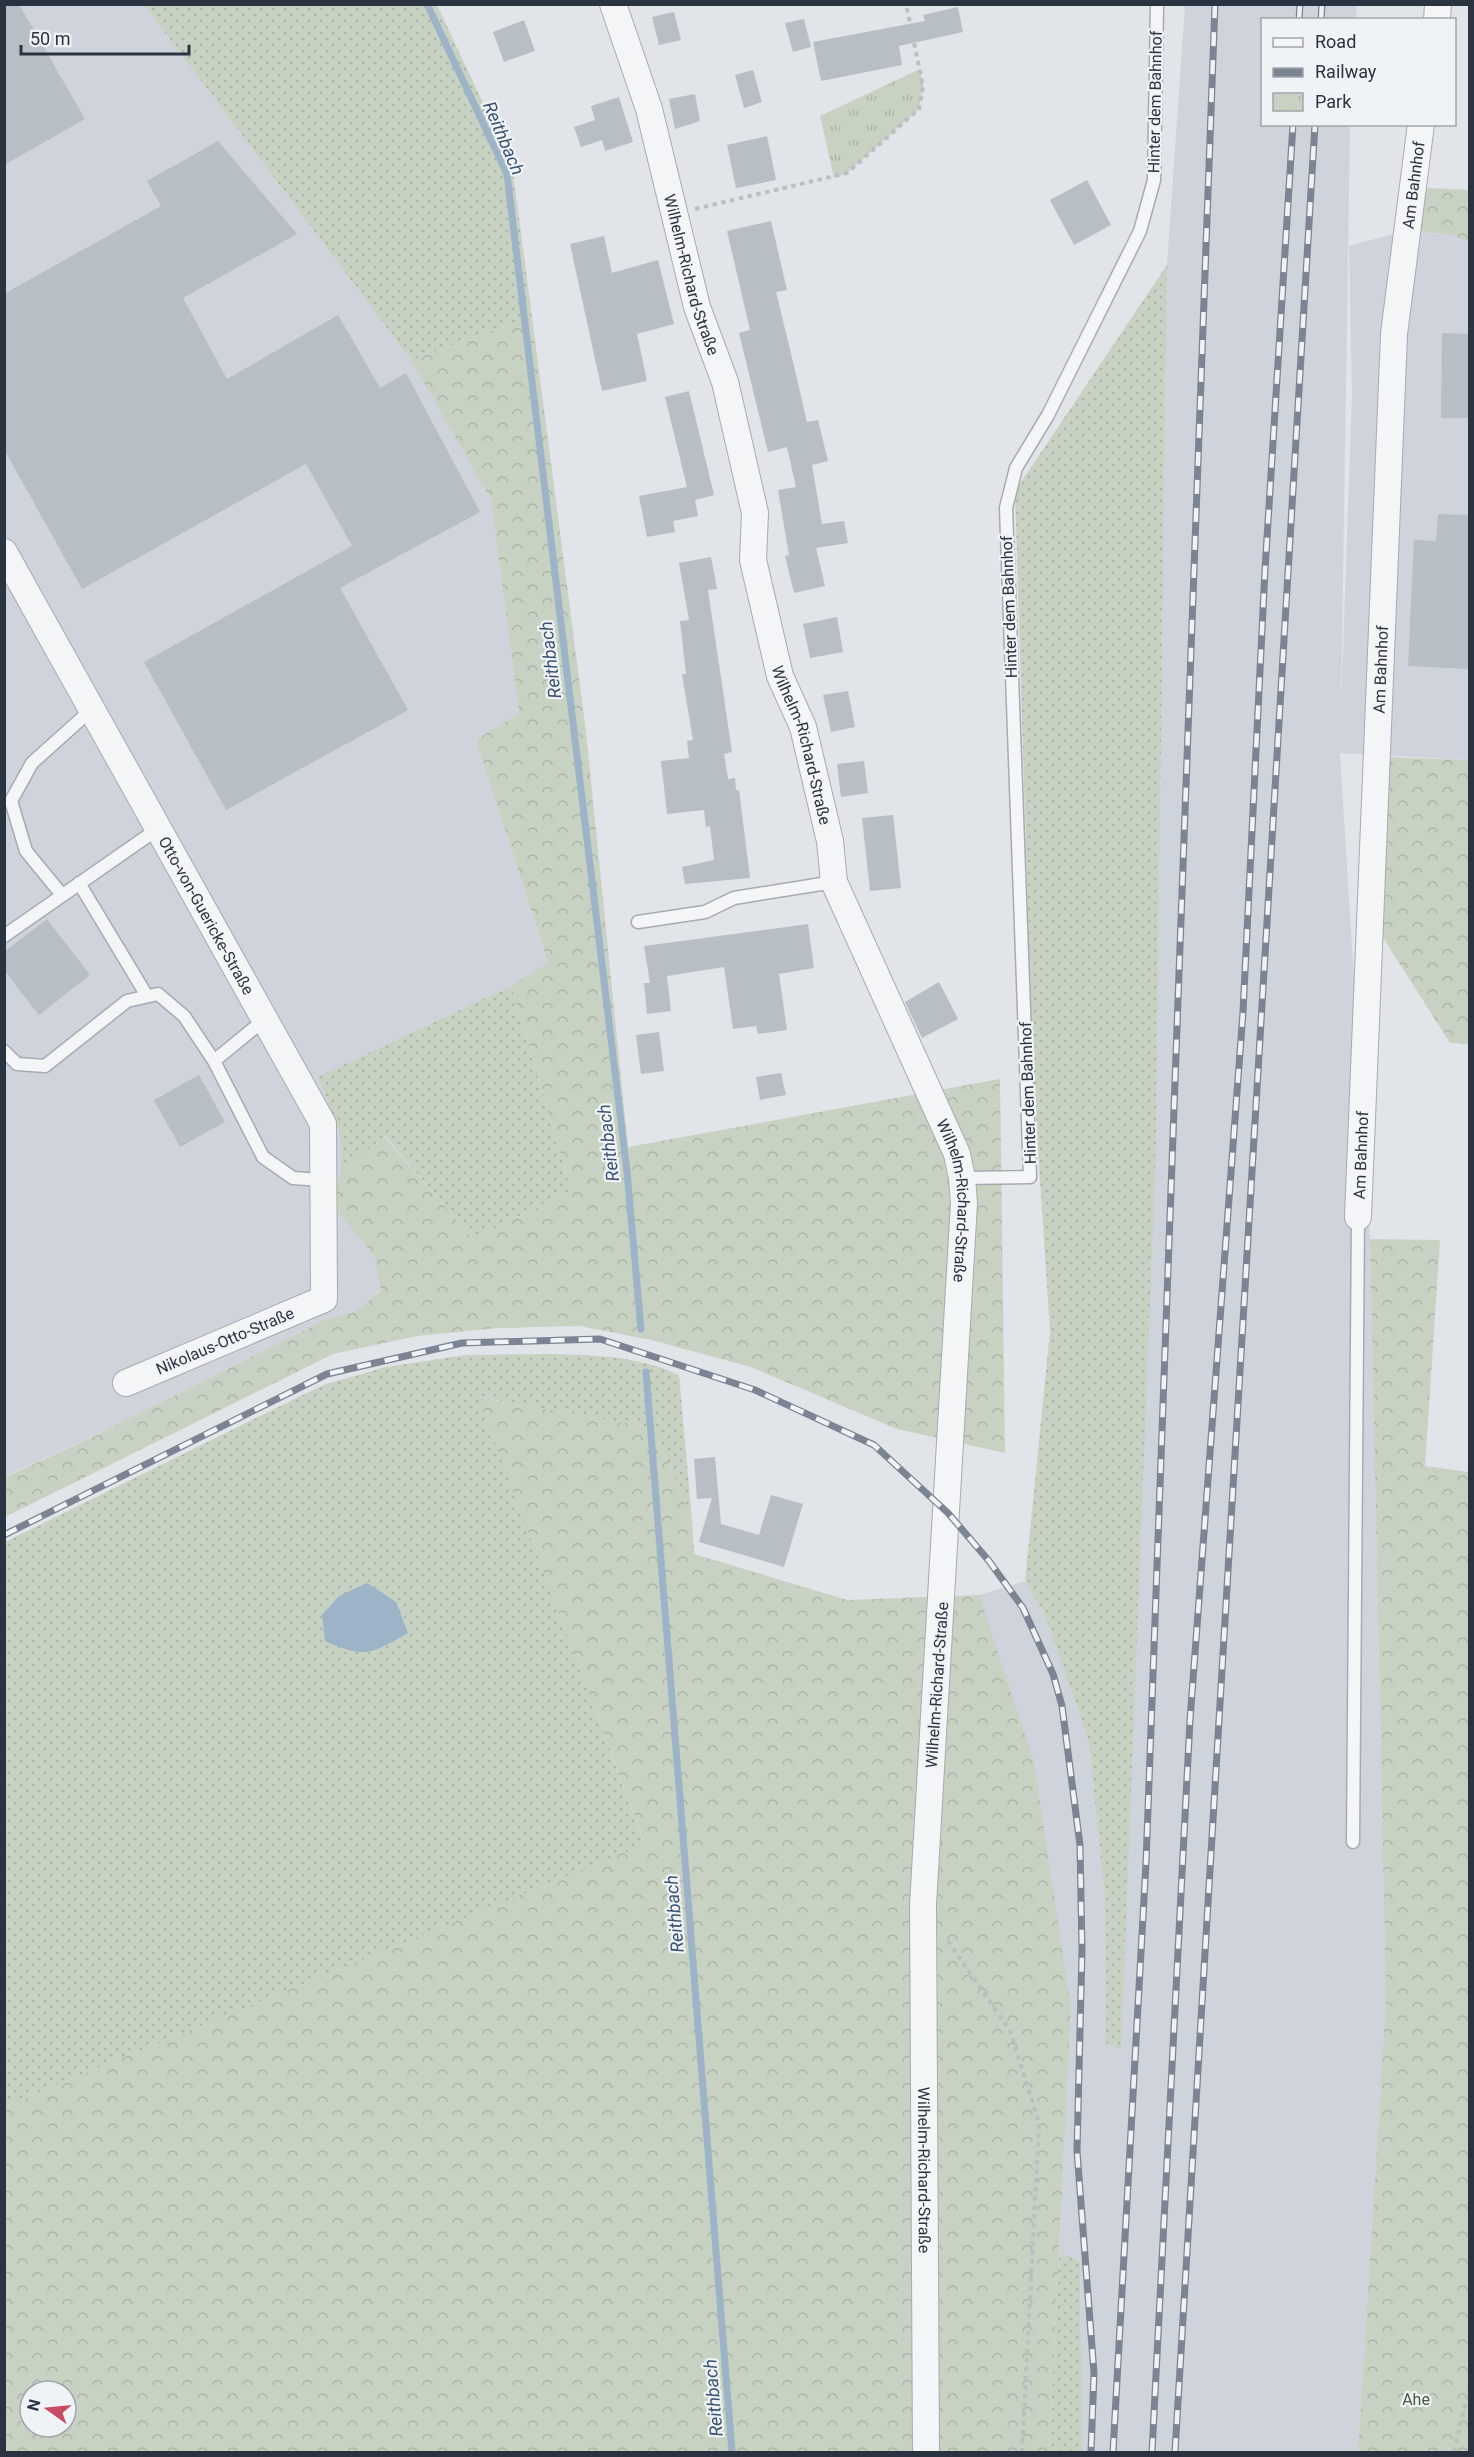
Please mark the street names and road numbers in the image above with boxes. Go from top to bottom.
street label: Hinter dem Bahnhof [1144,30,1166,173]
street label: Am Bahnhof [1398,140,1428,230]
street label: Wilhelm-Richard-Straße [660,192,724,358]
street label: Hinter dem Bahnhof [997,535,1021,679]
street label: Am Bahnhof [1369,625,1392,714]
street label: Wilhelm-Richard-Straße [768,664,835,826]
street label: Otto-von-Guericke-Straße [155,833,258,998]
street label: Hinter dem Bahnhof [1016,1021,1040,1165]
street label: Am Bahnhof [1349,1110,1372,1200]
street label: Wilhelm-Richard-Straße [933,1116,974,1283]
street label: Nikolaus-Otto-Straße [153,1303,297,1379]
street label: Wilhelm-Richard-Straße [922,1601,952,1769]
street label: Wilhelm-Richard-Straße [914,2087,934,2253]

